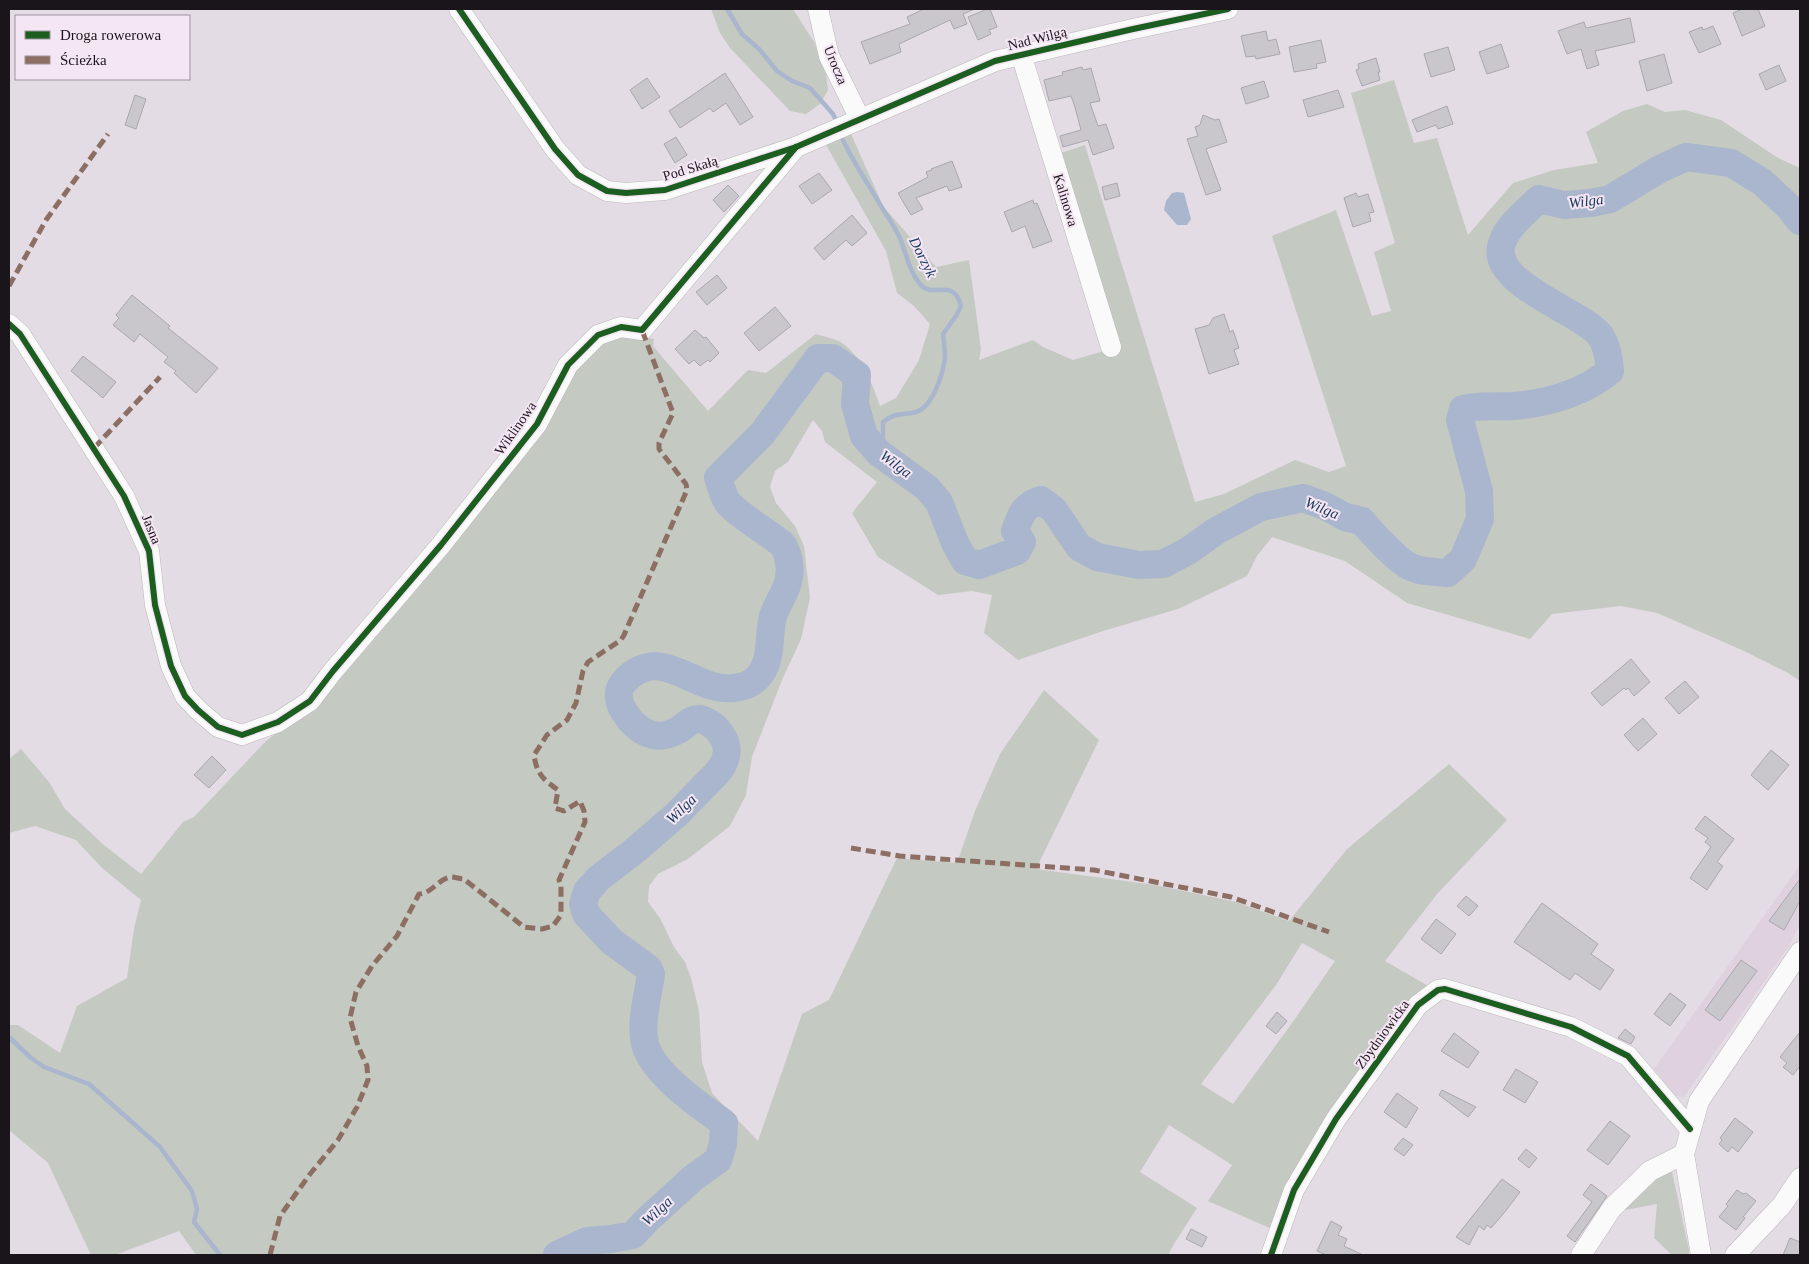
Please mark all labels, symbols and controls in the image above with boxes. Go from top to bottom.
legend [15,15,190,80]
street label: Nad Wilgą [1006,24,1069,53]
text: Droga rowerowa [60,27,162,43]
street label: Urocza [821,44,851,87]
text: Ścieżka [60,52,107,68]
street label: Pod Skałą [661,153,720,184]
street label: Kalinowa [1050,172,1081,229]
water label: Wilga [1568,191,1604,211]
water label: Dorzyk [906,233,940,280]
street label: Wiklinowa [492,398,540,458]
water label: Wilga [877,447,915,481]
water label: Wilga [1303,494,1341,522]
street label: Jasna [139,512,164,547]
water label: Wilga [663,791,699,827]
street label: Zbydniowicka [1353,997,1413,1071]
water label: Wilga [639,1193,675,1229]

